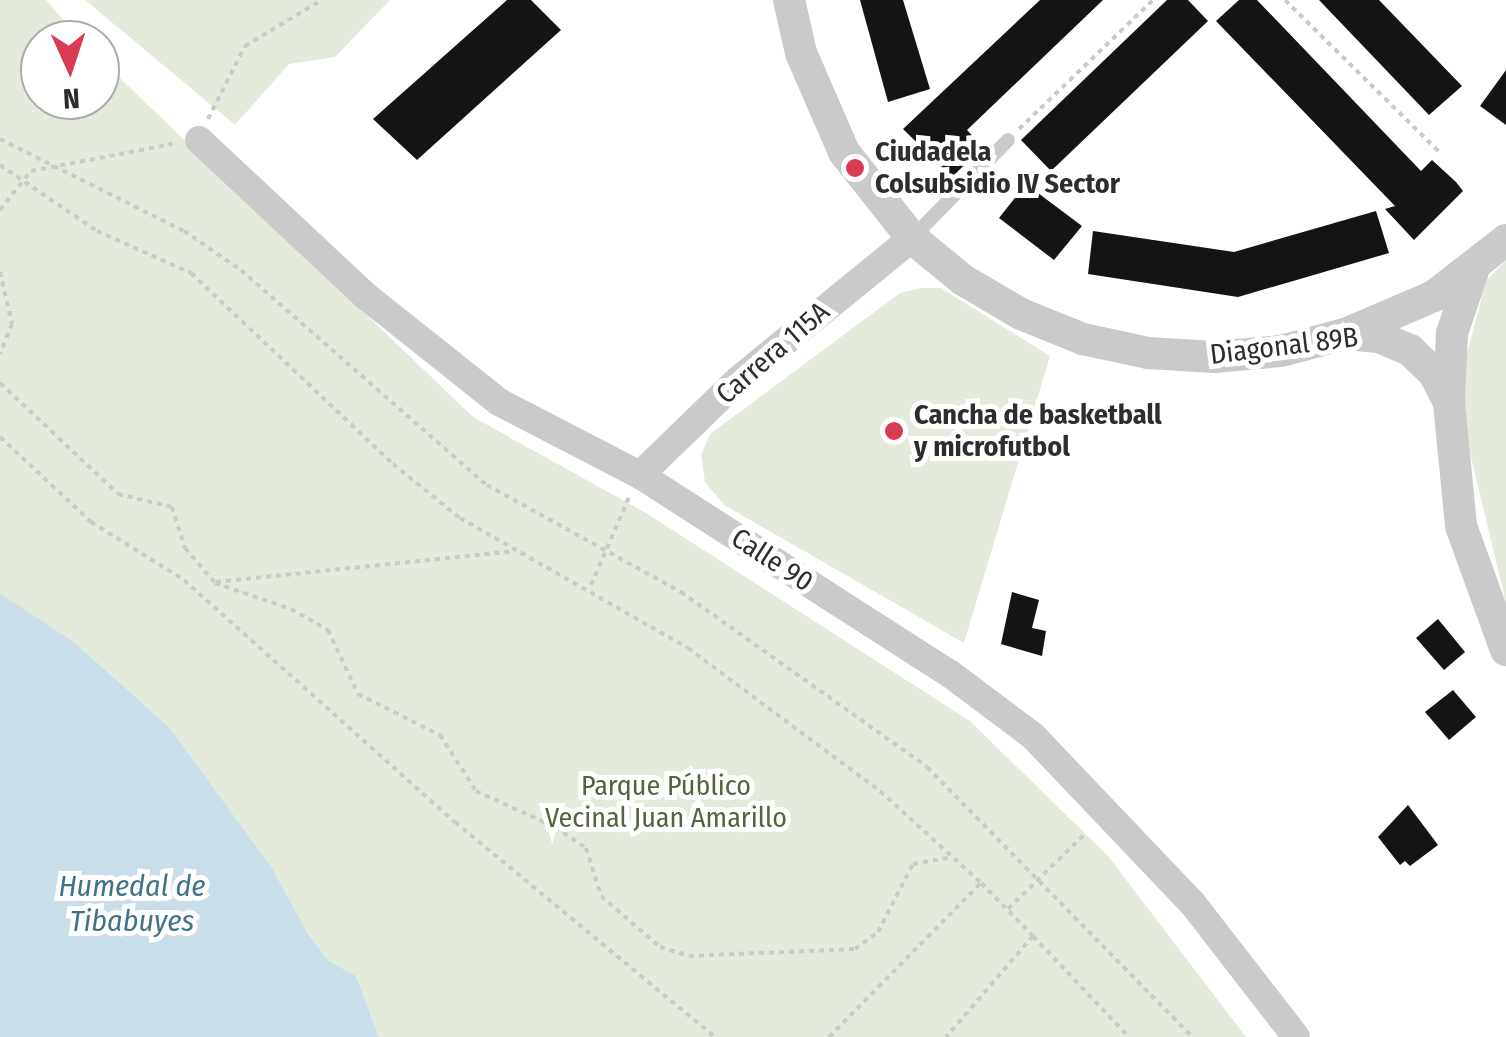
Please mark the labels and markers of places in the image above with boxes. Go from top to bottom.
place label: Ciudadela Colsubsidio IV Sector [875,135,1120,201]
marker: Ciudadela Colsubsidio IV Sector [844,157,866,179]
place label: Cancha de basketball y microfutbol [914,398,1162,464]
marker: Cancha de basketball y microfutbol [883,420,905,442]

